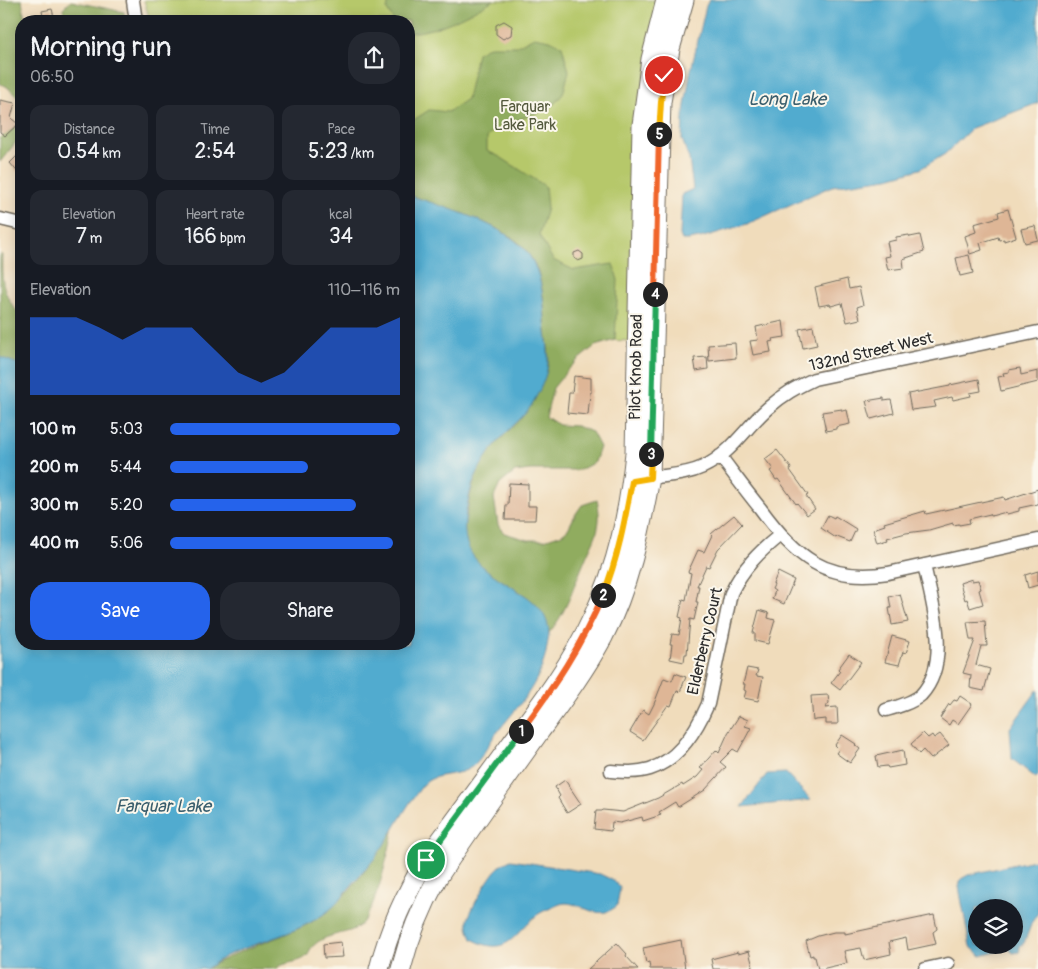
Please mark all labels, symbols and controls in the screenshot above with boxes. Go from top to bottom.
text: Morning run [30,30,172,65]
button: share [348,32,400,84]
pin [643,54,685,96]
icon: check [650,61,678,89]
text: 06:50 [30,67,74,87]
water label: Long Lake [748,88,828,111]
park label: Farquar Lake Park [494,97,557,135]
text: Distance [63,121,115,138]
text: Time [200,121,230,138]
text: Pace [327,121,355,138]
pin: 5 [646,122,672,146]
text: 5 [656,126,663,143]
text: 0.54 [57,138,100,165]
text: 2:54 [195,138,235,165]
text: 5:23 [308,138,348,165]
text: km [100,145,121,162]
text: /km [348,145,374,162]
text: Elevation [62,206,116,223]
text: Heart rate [185,206,245,223]
text: kcal [330,206,352,223]
text: 7 [76,223,87,250]
text: 166 [184,223,217,250]
text: 34 [329,223,353,250]
text: m [87,230,102,247]
text: bpm [217,230,246,247]
text: Elevation [30,280,91,300]
text: 110–116 m [328,280,400,300]
pin: 4 [642,282,668,306]
text: 4 [651,286,660,303]
street label: Pilot Knob Road [625,314,647,420]
street label: 132nd Street West [807,328,935,376]
text: 100 m [30,419,76,439]
text: 5:03 [110,419,143,439]
pin: 3 [638,442,664,466]
text: 3 [648,446,655,463]
text: 200 m [30,457,78,477]
text: 5:44 [110,457,142,477]
text: 300 m [30,495,78,515]
text: 5:20 [110,495,143,515]
text: 400 m [30,533,79,553]
text: 5:06 [110,533,143,553]
button: Save [30,582,210,640]
button: Share [220,582,400,640]
pin: 2 [590,582,616,608]
street label: Elderberry Court [683,585,727,697]
text: 2 [600,587,607,604]
pin: 1 [508,718,534,744]
text: 1 [519,723,524,740]
water label: Farquar Lake [115,795,213,818]
pin [405,839,447,881]
icon: arrive [412,846,440,874]
map controls [968,899,1023,954]
button: layers [968,899,1023,954]

